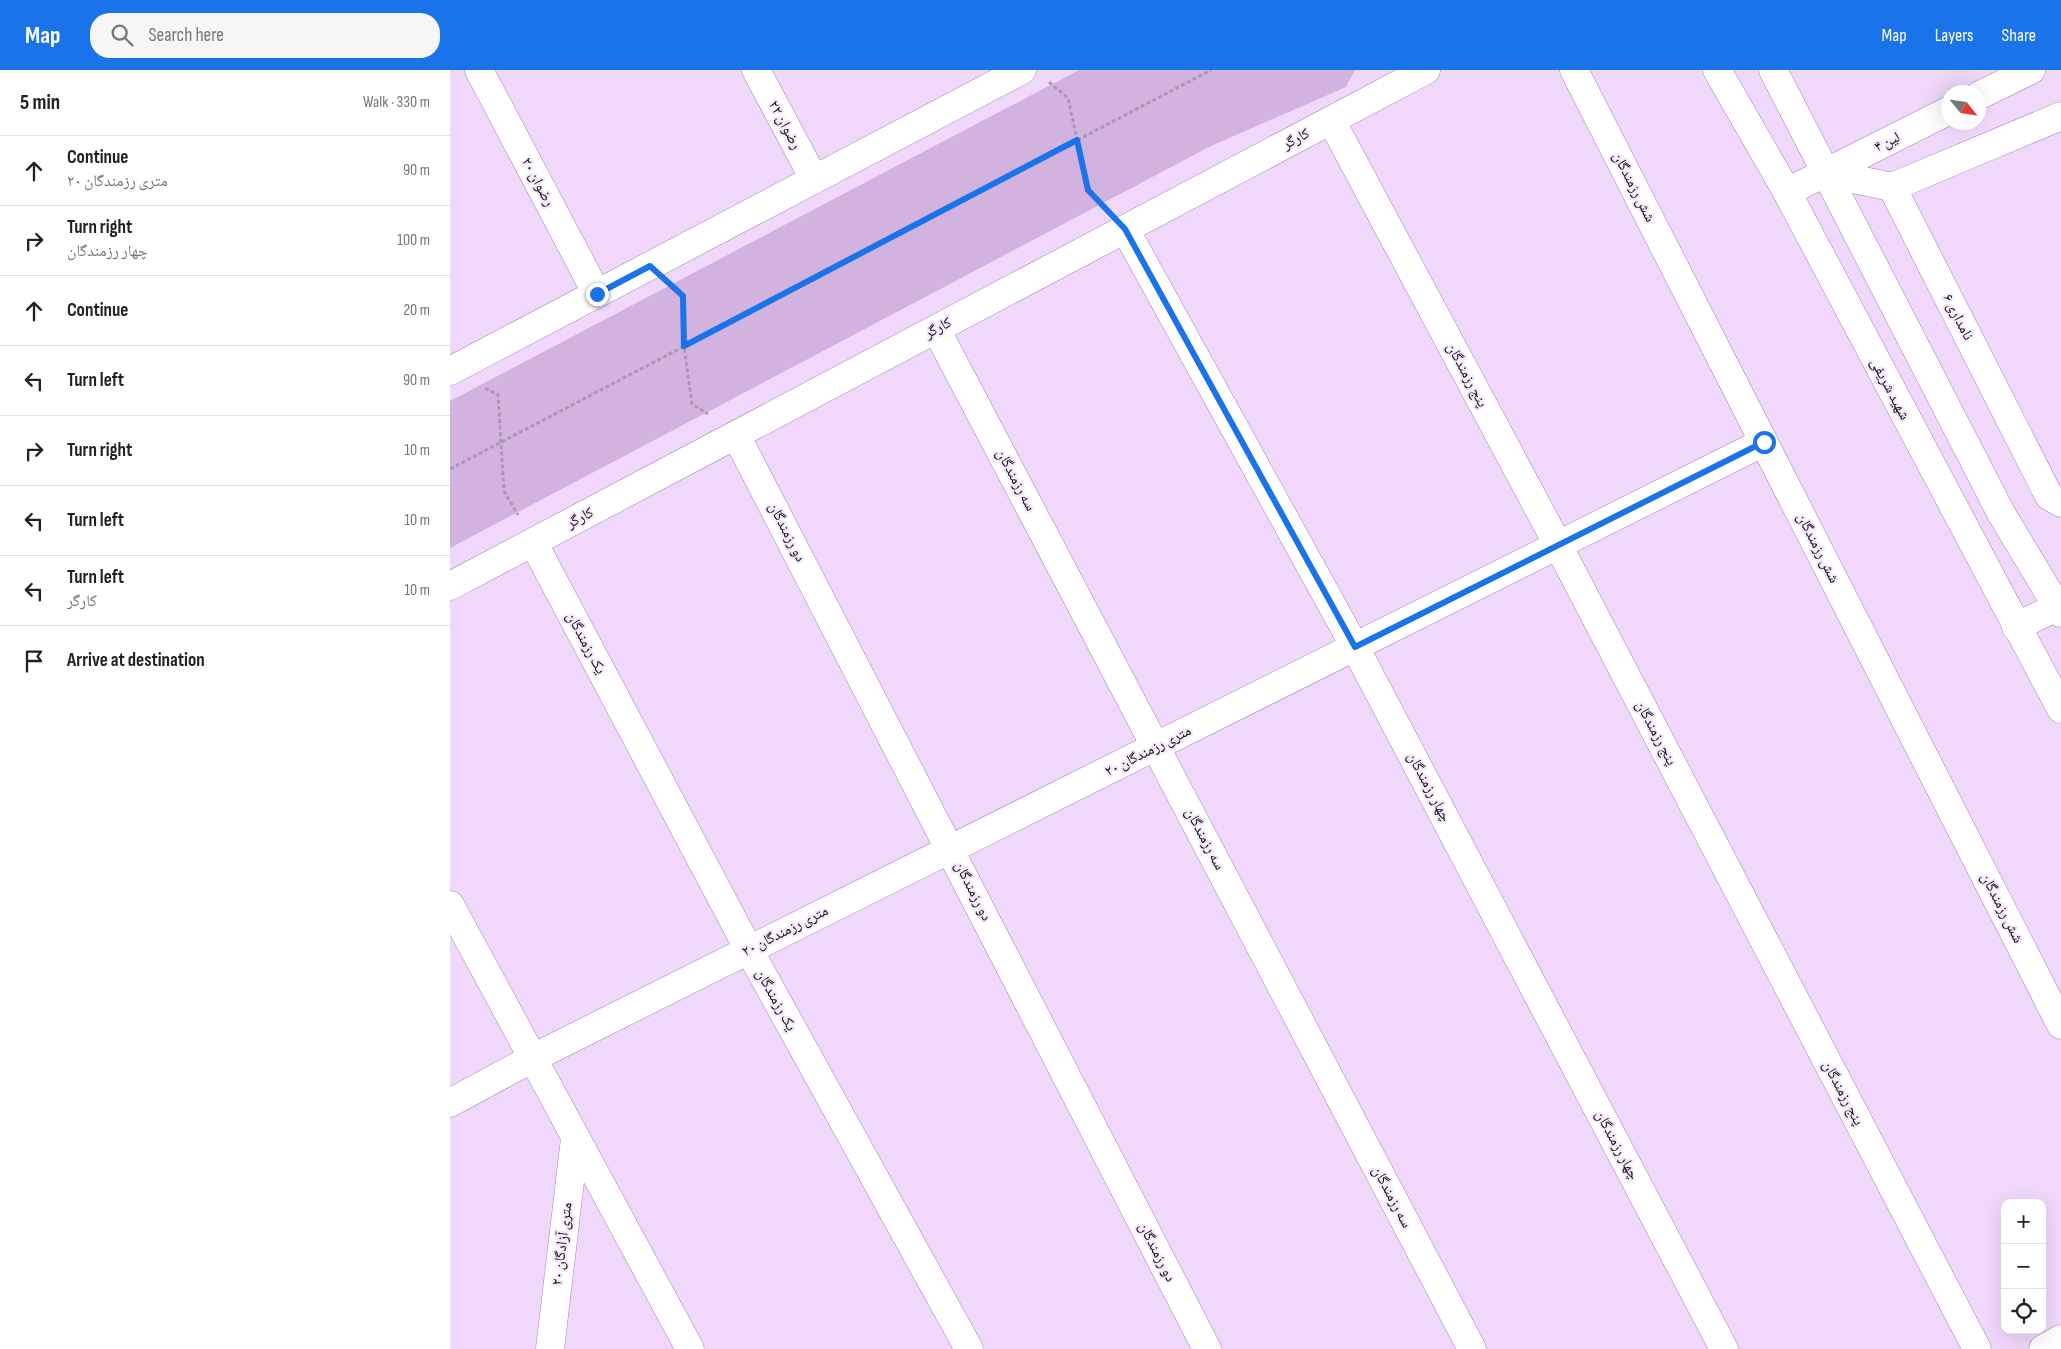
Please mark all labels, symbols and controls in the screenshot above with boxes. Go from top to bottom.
search box [90,13,440,58]
text: Map [25,21,60,50]
icon: search [108,21,136,49]
text: Search here [148,24,224,47]
text: Map [1882,25,1907,46]
text: Layers [1935,25,1974,46]
text: Share [2002,25,2036,46]
north arrow [1941,85,1986,130]
text: 5 min [20,90,60,115]
text: Walk · 330 m [363,93,430,112]
street label: رضوان ۲۲ [764,97,806,153]
street label: کارگر [1278,124,1313,154]
street label: لین ۴ [1871,128,1903,156]
text: Continue [67,146,128,169]
street label: شش رزمندگان [1608,149,1660,225]
street label: رضوان ۲۰ [517,154,559,210]
icon: ahead [20,157,48,185]
text: 90 m [403,161,430,180]
text: ۲۰ متری رزمندگان [67,172,168,191]
text: Turn right [67,216,132,239]
icon: right [20,227,48,255]
text: 100 m [397,231,430,250]
text: چهار رزمندگان [67,242,148,261]
route end [586,283,609,306]
street label: نامداری ۶ [1938,291,1978,343]
icon: ahead [20,297,48,325]
text: Continue [67,299,128,322]
text: 20 m [403,301,430,320]
street label: کارگر [920,313,955,343]
street label: پنج رزمندگان [1442,339,1492,411]
street label: شهید شریفی [1866,355,1914,423]
icon: left [20,367,48,395]
text: Turn left [67,369,124,392]
text: 90 m [403,371,430,390]
route start [1753,431,1776,454]
icon: right [20,437,48,465]
text: Turn right [67,439,132,462]
text: 10 m [404,441,430,460]
street label: سه رزمندگان [992,446,1040,514]
street label: دو رزمندگان [764,499,810,565]
street label: کارگر [562,503,597,533]
icon: left [20,507,48,535]
text: Turn left [67,509,124,532]
street label: شش رزمندگان [1792,510,1844,586]
text: 10 m [404,511,430,530]
text: Turn left [67,566,124,589]
icon: left [20,577,48,605]
text: 10 m [404,581,430,600]
text: کارگر [67,592,97,611]
street label: یک رزمندگان [562,609,610,678]
icon: arrive [20,647,48,675]
text: Arrive at destination [67,649,205,672]
street label: پنج رزمندگان [1631,697,1681,769]
street label: ۲۰ متری رزمندگان [1102,721,1195,781]
street label: چهار رزمندگان [1403,749,1455,825]
street label: سه رزمندگان [1181,805,1229,873]
street label: دو رزمندگان [950,858,996,924]
street label: شش رزمندگان [1976,870,2028,946]
street label: ۲۰ متری رزمندگان [739,901,832,961]
street label: یک رزمندگان [751,966,801,1035]
street label: پنج رزمندگان [1818,1057,1868,1129]
street label: چهار رزمندگان [1591,1107,1643,1183]
street label: سه رزمندگان [1368,1163,1416,1231]
map controls [2001,1199,2046,1334]
button: + [2001,1199,2046,1244]
street label: ۲۰ متری آزادگان [547,1201,577,1287]
street label: دو رزمندگان [1134,1219,1180,1285]
button: − [2001,1244,2046,1289]
button: locate [2001,1289,2046,1334]

